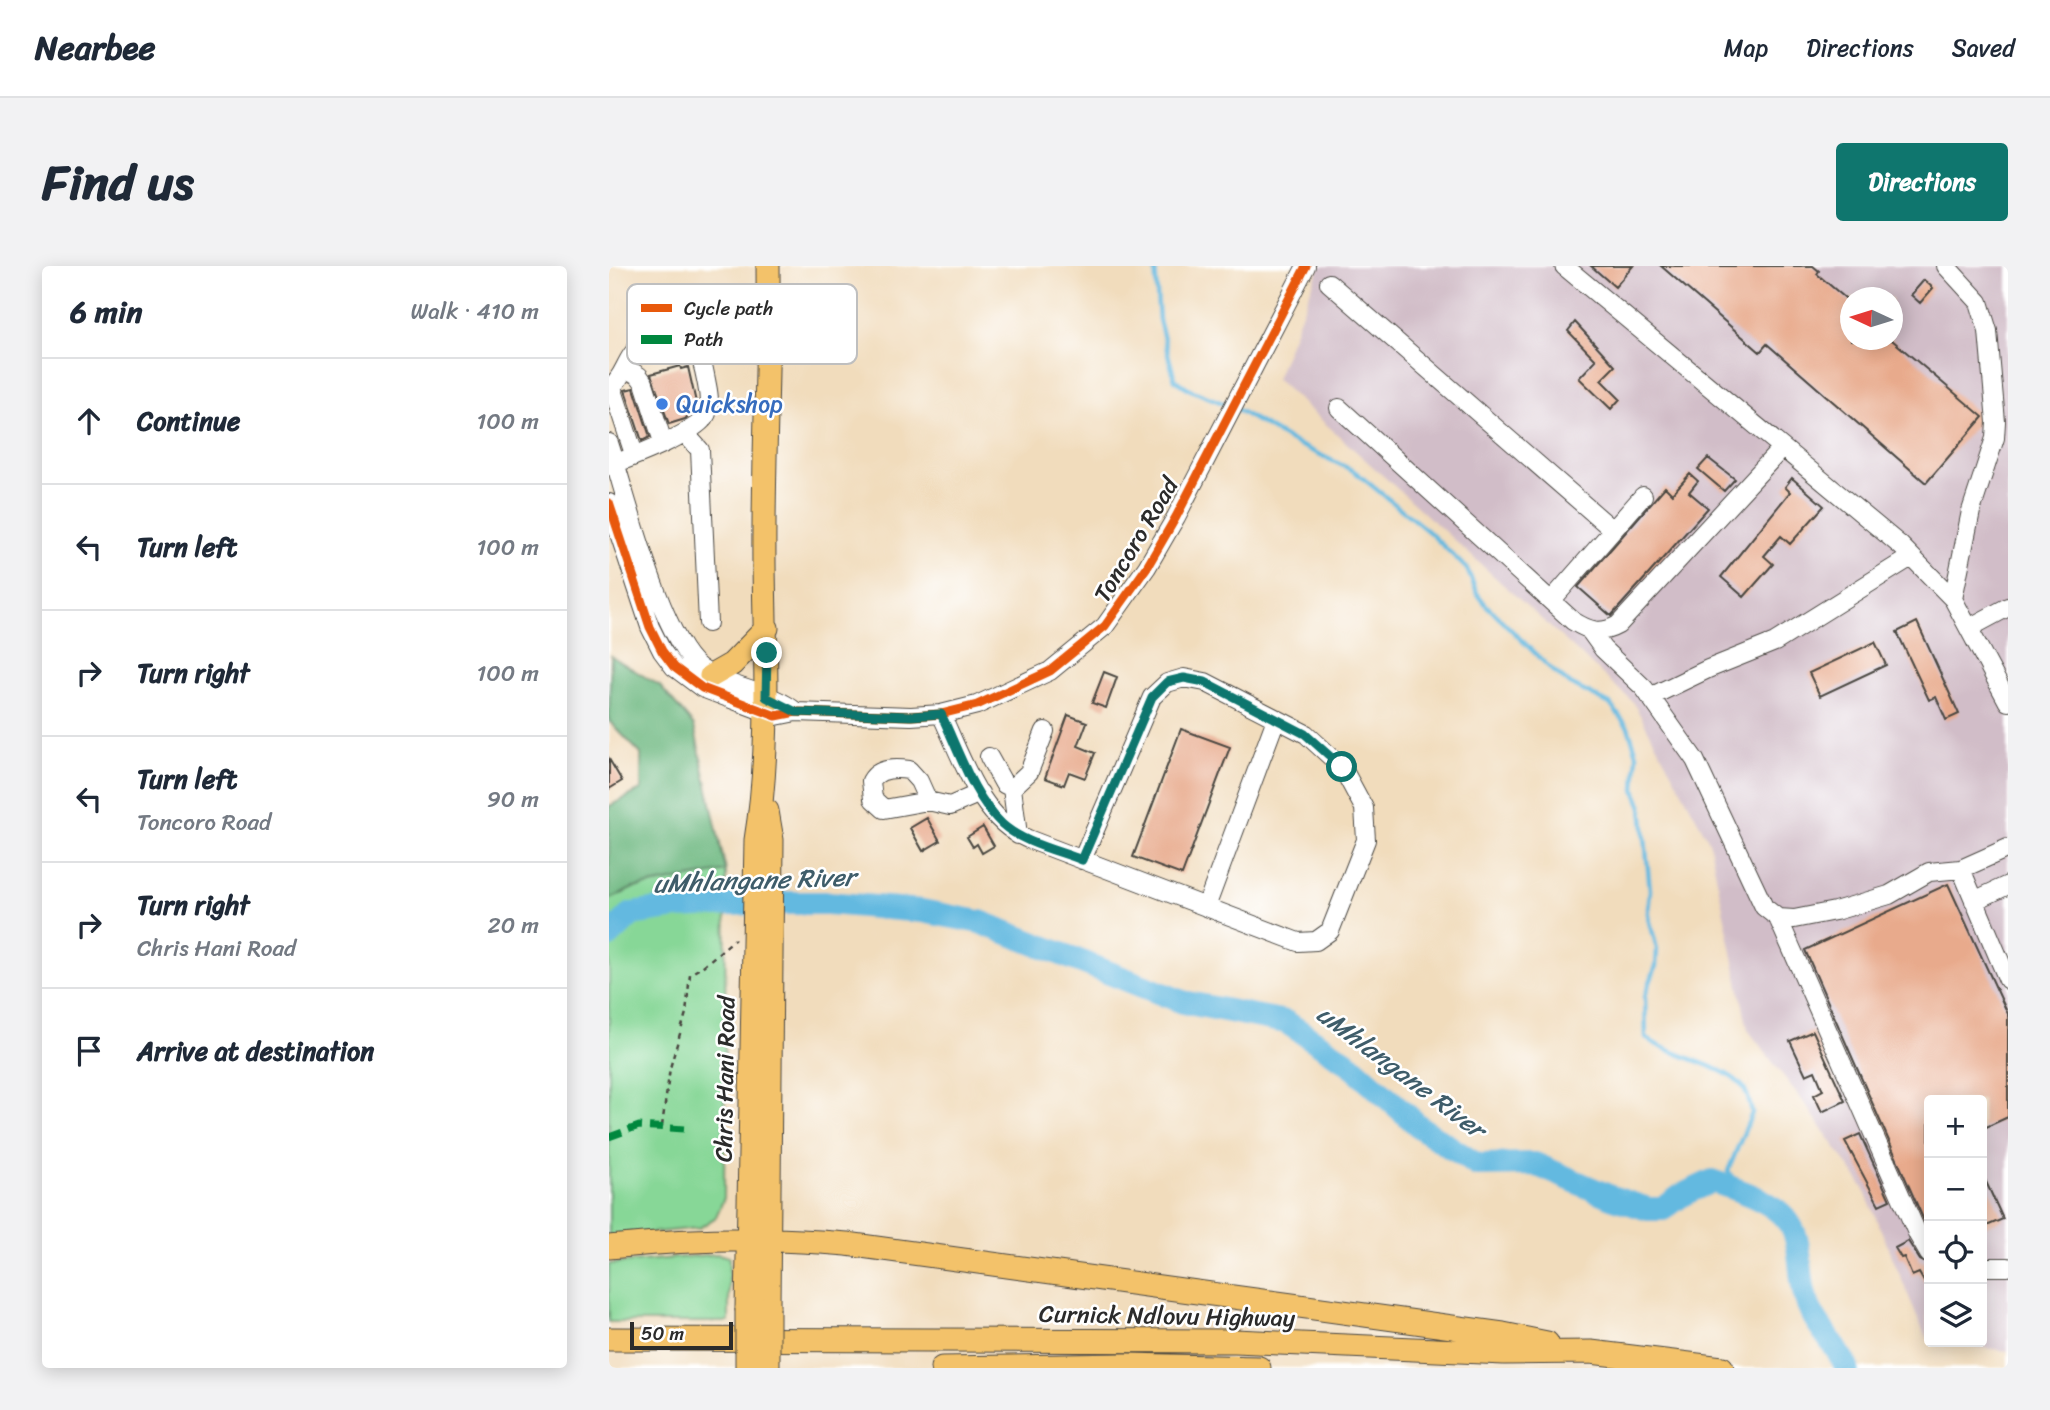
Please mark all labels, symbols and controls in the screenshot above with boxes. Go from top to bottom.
text: Nearbee [35,19,155,77]
text: Map [1724,27,1768,69]
text: Directions [1806,27,1914,69]
text: Saved [1952,27,2015,69]
text: Find us [42,139,194,226]
button: Directions [1836,143,2008,221]
legend [627,284,857,364]
text: 6 min [70,285,142,339]
north arrow [1840,287,1903,350]
text: Walk · 410 m [410,291,539,332]
text: Cycle path [684,292,773,325]
text: Path [684,323,723,356]
place label: Quickshop [676,383,783,425]
marker: Quickshop [654,396,670,412]
text: Continue [137,398,240,444]
text: 100 m [476,401,539,442]
icon: ahead [70,402,108,440]
street label: Toncoro Road [1082,467,1191,611]
text: Turn left [137,524,237,570]
text: 100 m [476,527,539,568]
icon: left [70,528,108,566]
route end [751,637,782,668]
text: Turn right [137,650,250,696]
text: 100 m [476,653,539,694]
icon: right [70,654,108,692]
route start [1326,751,1357,782]
text: Turn left [137,756,237,802]
text: 90 m [487,779,539,820]
icon: left [70,780,108,818]
text: Toncoro Road [137,802,271,843]
water label: uMhlangane River [652,853,860,907]
text: Turn right [137,882,250,928]
text: 20 m [488,905,539,946]
icon: right [70,906,108,944]
text: Chris Hani Road [137,928,296,969]
water label: uMhlangane River [1307,992,1499,1153]
street label: Chris Hani Road [703,994,747,1162]
text: Arrive at destination [137,1028,374,1074]
icon: arrive [70,1032,108,1070]
map controls [1924,1095,1987,1347]
button: + [1924,1095,1987,1158]
button: − [1924,1158,1987,1221]
button: locate [1924,1221,1987,1284]
button: layers [1924,1284,1987,1347]
street label: Curnick Ndlovu Highway [1039,1293,1296,1339]
text: 50 m [641,1317,684,1350]
scale bar [630,1319,733,1351]

